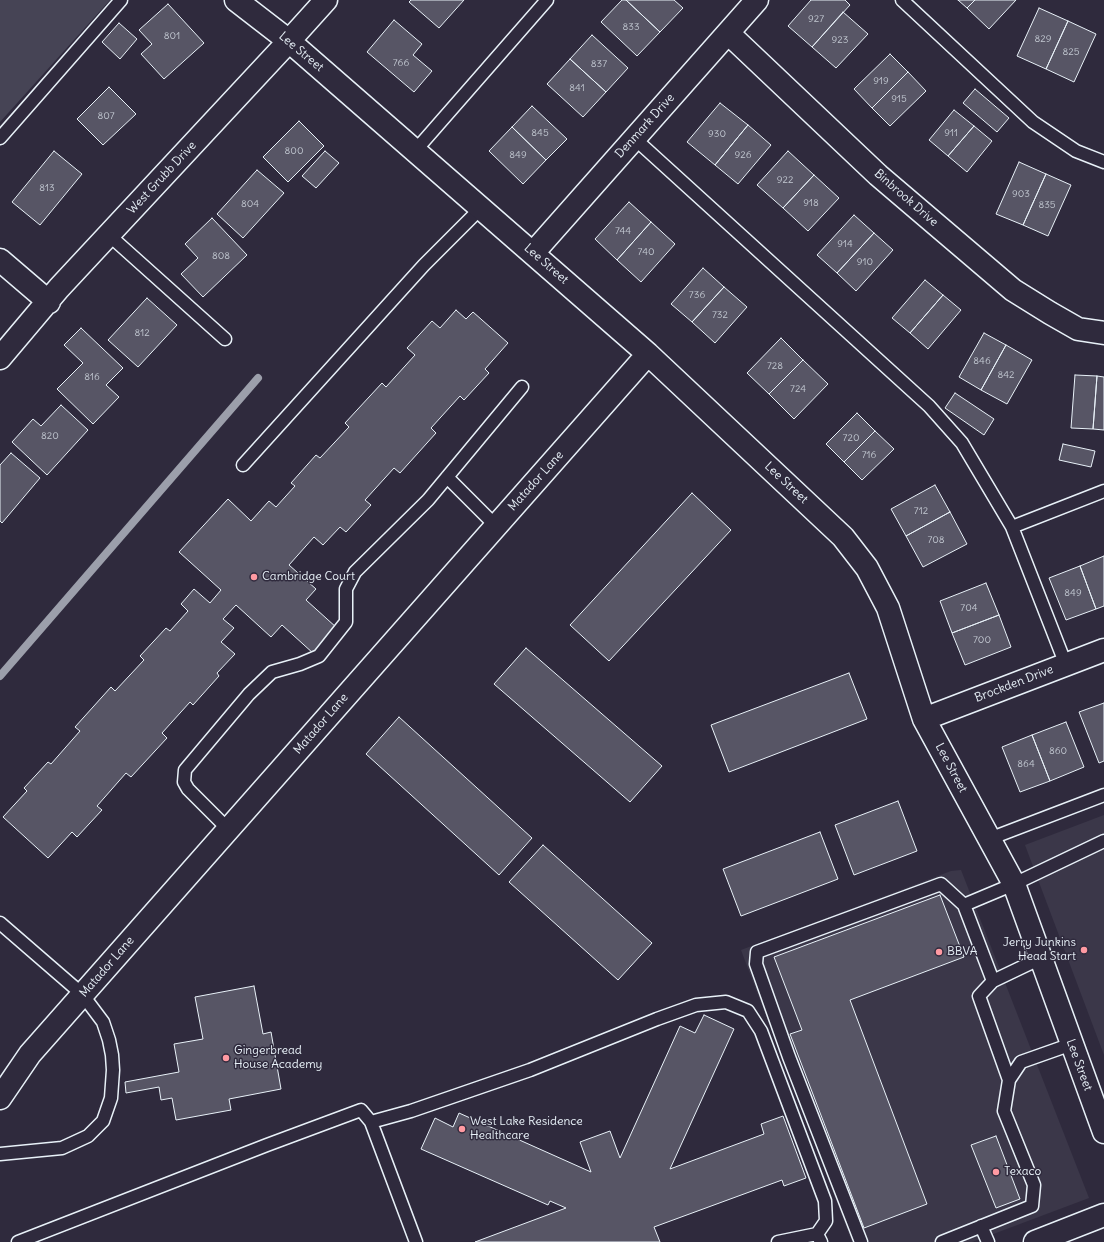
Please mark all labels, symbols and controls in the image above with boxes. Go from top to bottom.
house number: 927 [808,13,824,25]
house number: 833 [622,21,640,33]
street label: Lee Street [276,29,326,75]
house number: 801 [164,30,180,42]
house number: 829 [1035,33,1051,45]
house number: 923 [832,34,848,46]
house number: 825 [1063,46,1079,58]
house number: 766 [393,57,409,69]
house number: 837 [591,58,607,70]
house number: 919 [873,75,889,87]
house number: 841 [569,82,585,94]
street label: Denmark Drive [612,91,678,161]
house number: 915 [891,93,907,105]
house number: 807 [97,110,115,122]
house number: 845 [531,127,549,139]
house number: 911 [944,127,958,139]
house number: 930 [708,128,726,140]
street label: West Grubb Drive [125,139,199,217]
house number: 800 [285,145,303,157]
house number: 849 [509,149,527,161]
house number: 926 [735,149,751,161]
street label: Binbrook Drive [871,166,941,230]
house number: 922 [777,174,793,186]
house number: 813 [39,182,55,194]
house number: 903 [1012,188,1030,200]
house number: 918 [803,197,819,209]
house number: 804 [241,198,259,210]
house number: 835 [1038,199,1056,211]
house number: 744 [615,225,631,237]
house number: 914 [837,238,853,250]
street label: Lee Street [521,241,571,287]
house number: 740 [637,246,655,258]
house number: 808 [212,250,230,262]
house number: 910 [857,256,873,268]
house number: 736 [689,289,705,301]
house number: 732 [712,309,728,321]
house number: 812 [134,327,150,339]
house number: 846 [973,355,991,367]
house number: 728 [767,360,783,372]
house number: 842 [997,369,1015,381]
house number: 816 [84,371,100,383]
house number: 724 [790,383,806,395]
house number: 820 [41,430,59,442]
house number: 720 [843,432,859,444]
street label: Matador Lane [505,448,567,514]
house number: 716 [862,449,876,461]
street label: Lee Street [761,459,811,507]
house number: 712 [914,505,928,517]
house number: 708 [927,534,945,546]
place label: Cambridge Court [262,570,355,584]
marker: Cambridge Court [249,572,259,582]
house number: 849 [1064,587,1082,599]
house number: 704 [960,602,978,614]
house number: 700 [973,634,991,646]
street label: Brockden Drive [973,662,1055,706]
street label: Matador Lane [291,691,351,757]
street label: Lee Street [932,741,970,795]
house number: 860 [1049,745,1067,757]
house number: 864 [1017,758,1035,770]
street label: Matador Lane [77,934,137,1000]
place label: Jerry Junkins Head Start [1003,936,1076,964]
place label: BBVA [947,945,977,959]
marker: Jerry Junkins Head Start [1079,945,1089,955]
marker: BBVA [934,947,944,957]
street label: Lee Street [1063,1037,1095,1093]
place label: Gingerbread House Academy [234,1044,322,1072]
marker: Gingerbread House Academy [221,1053,231,1063]
place label: West Lake Residence Healthcare [470,1115,583,1143]
marker: West Lake Residence Healthcare [457,1124,467,1134]
place label: Texaco [1004,1165,1041,1179]
marker: Texaco [991,1167,1001,1177]

